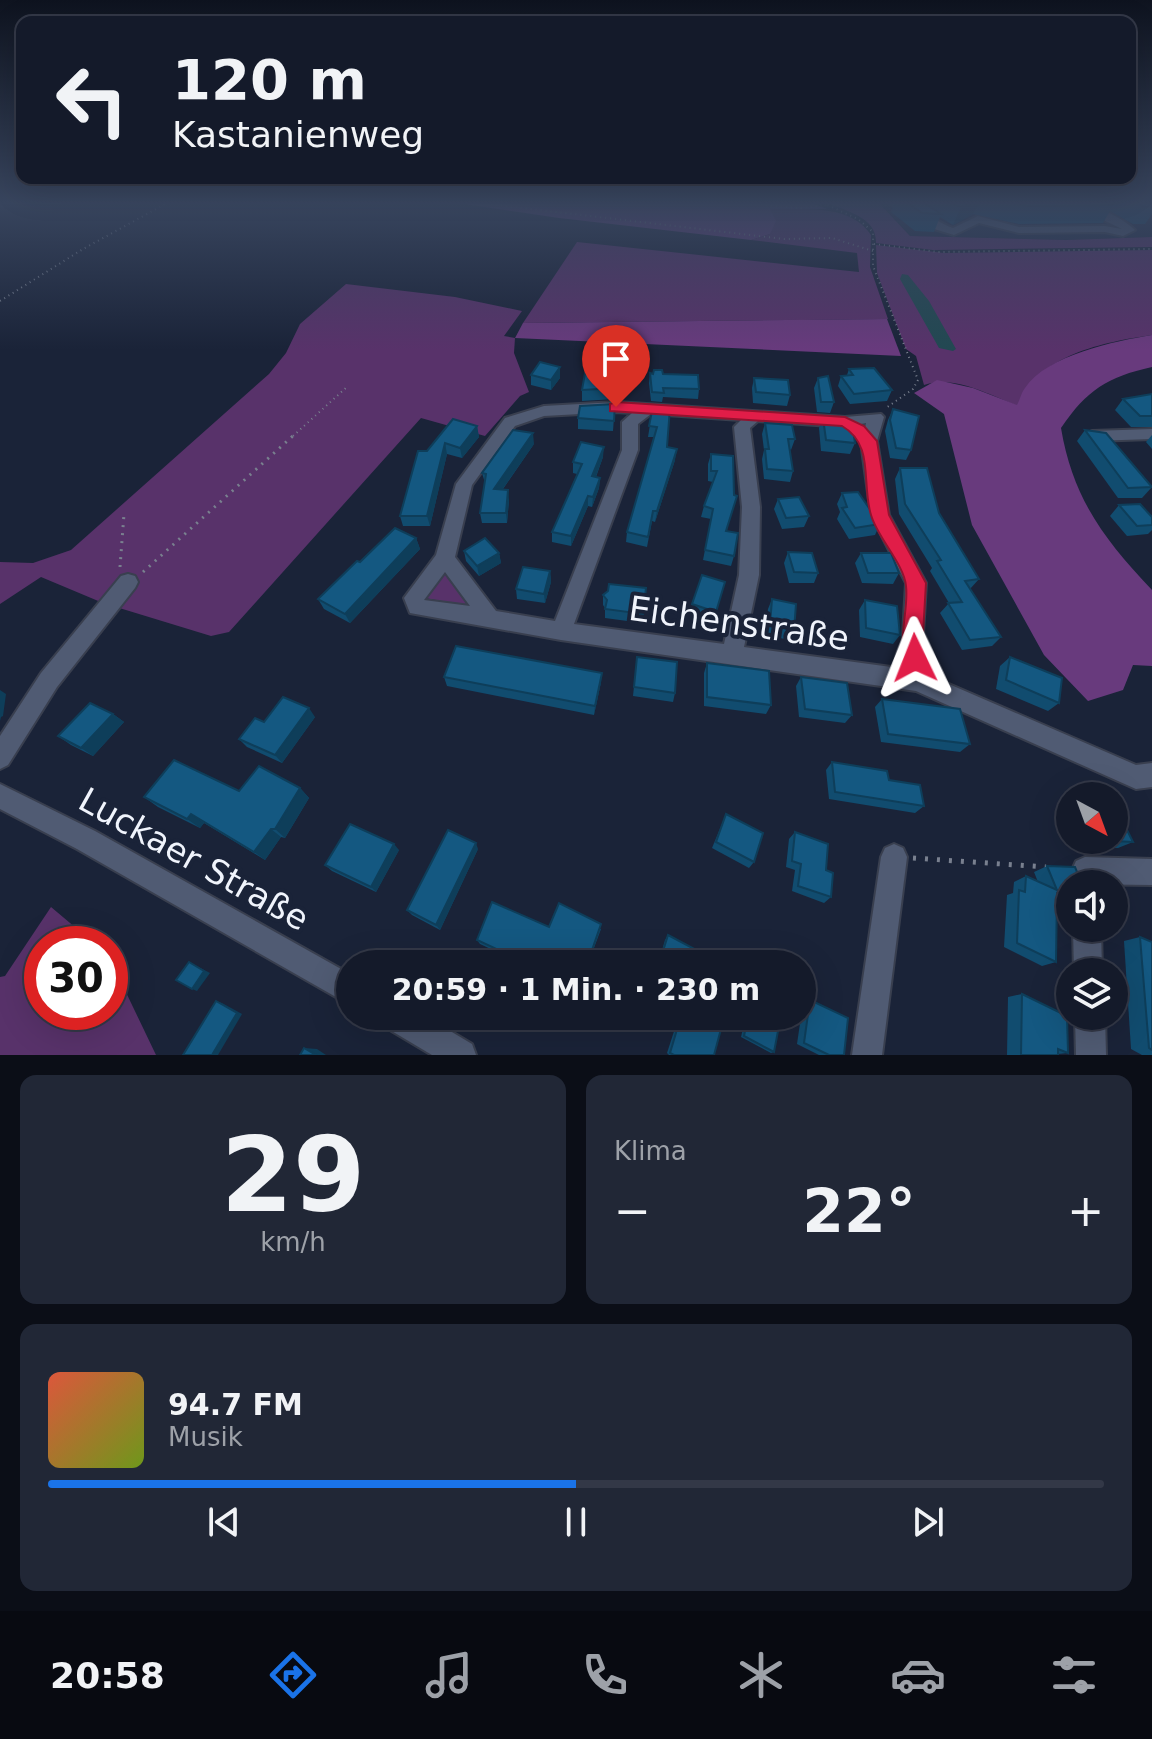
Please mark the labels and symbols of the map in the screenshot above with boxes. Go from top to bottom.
pin [582,325,650,407]
street label: Eichenstraße [626,588,852,658]
position arrow [873,616,957,700]
street label: Luckaer Straße [72,779,316,939]
north arrow [1056,782,1128,854]
speed limit sign: 30 [24,926,128,1030]

